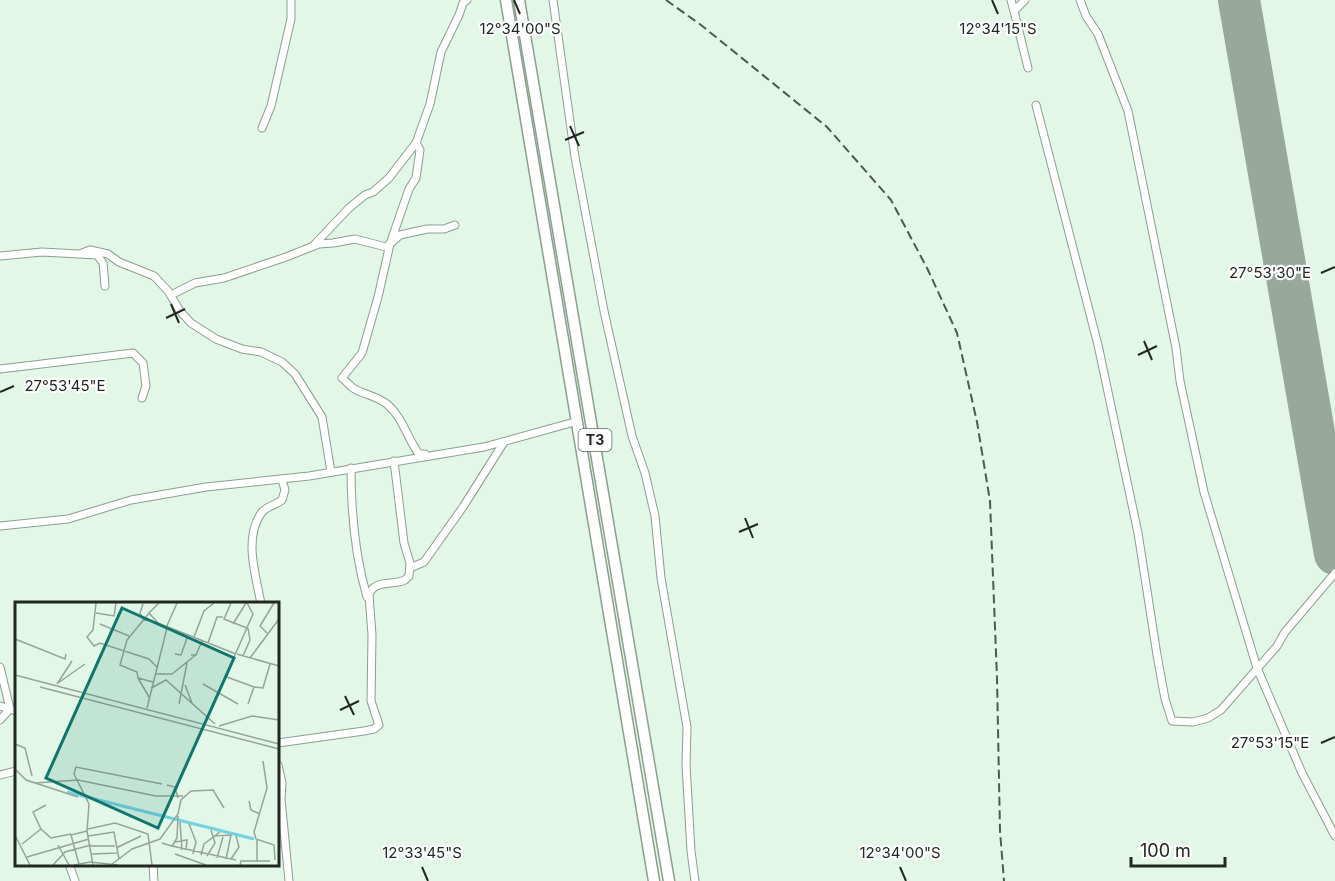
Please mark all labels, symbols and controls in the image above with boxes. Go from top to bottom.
text: 12°34'00"S [479,19,561,38]
text: 12°34'15"S [959,19,1037,38]
text: 27°53'30"E [1229,263,1311,282]
text: 27°53'45"E [24,376,106,395]
road number: T3 [578,429,612,451]
inset map [15,602,279,866]
text: 27°53'15"E [1231,733,1309,752]
scale bar [1131,830,1226,868]
text: 100 m [1140,840,1191,861]
text: 12°33'45"S [382,843,462,862]
text: 12°34'00"S [859,843,941,862]

